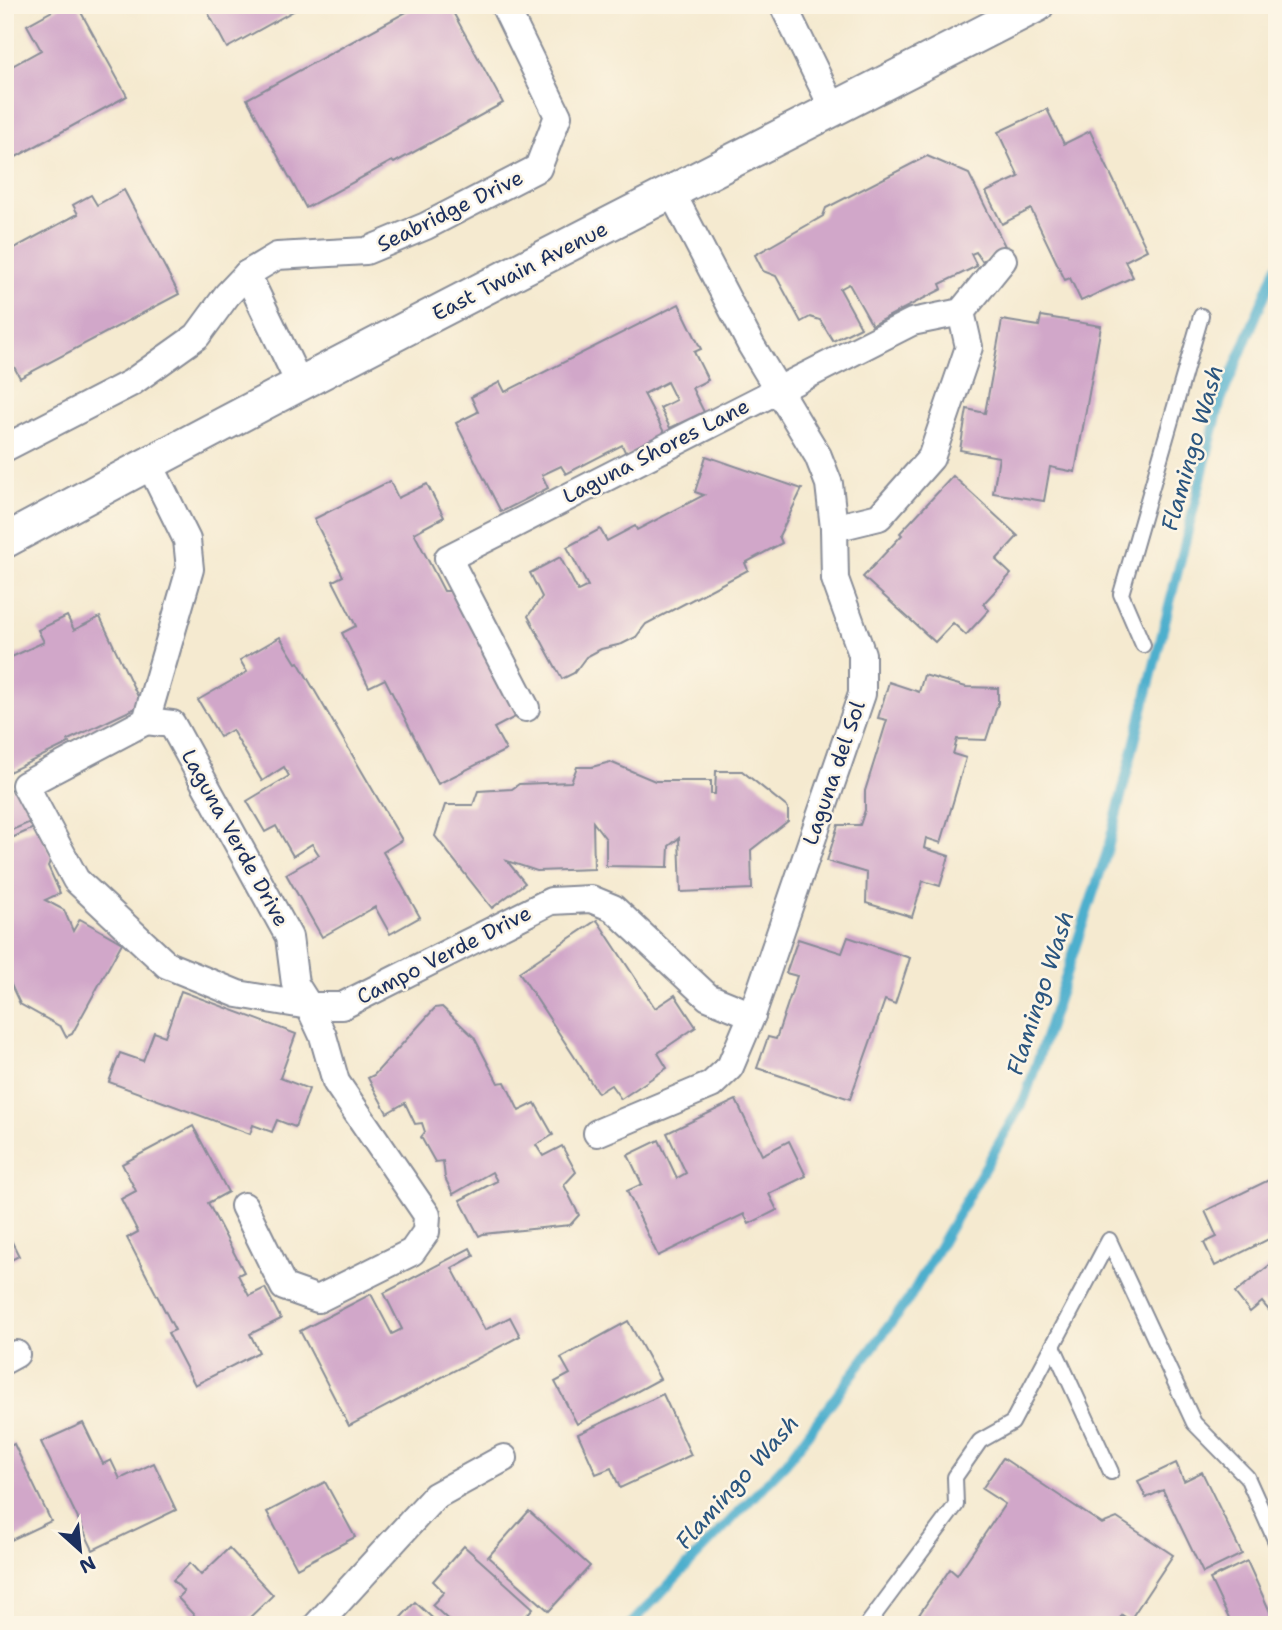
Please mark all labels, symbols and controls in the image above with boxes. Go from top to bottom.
street label: Seabridge Drive [372,163,528,259]
street label: East Twain Avenue [427,215,613,327]
water label: Flamingo Wash [1154,362,1230,534]
street label: Laguna Shores Lane [558,392,754,510]
street label: Laguna del Sol [796,697,872,849]
street label: Laguna Verde Drive [175,744,295,932]
street label: Campo Verde Drive [352,899,536,1011]
water label: Flamingo Wash [999,907,1081,1079]
water label: Flamingo Wash [669,1408,805,1556]
north arrow [46,1514,116,1584]
text: N [75,1550,100,1579]

